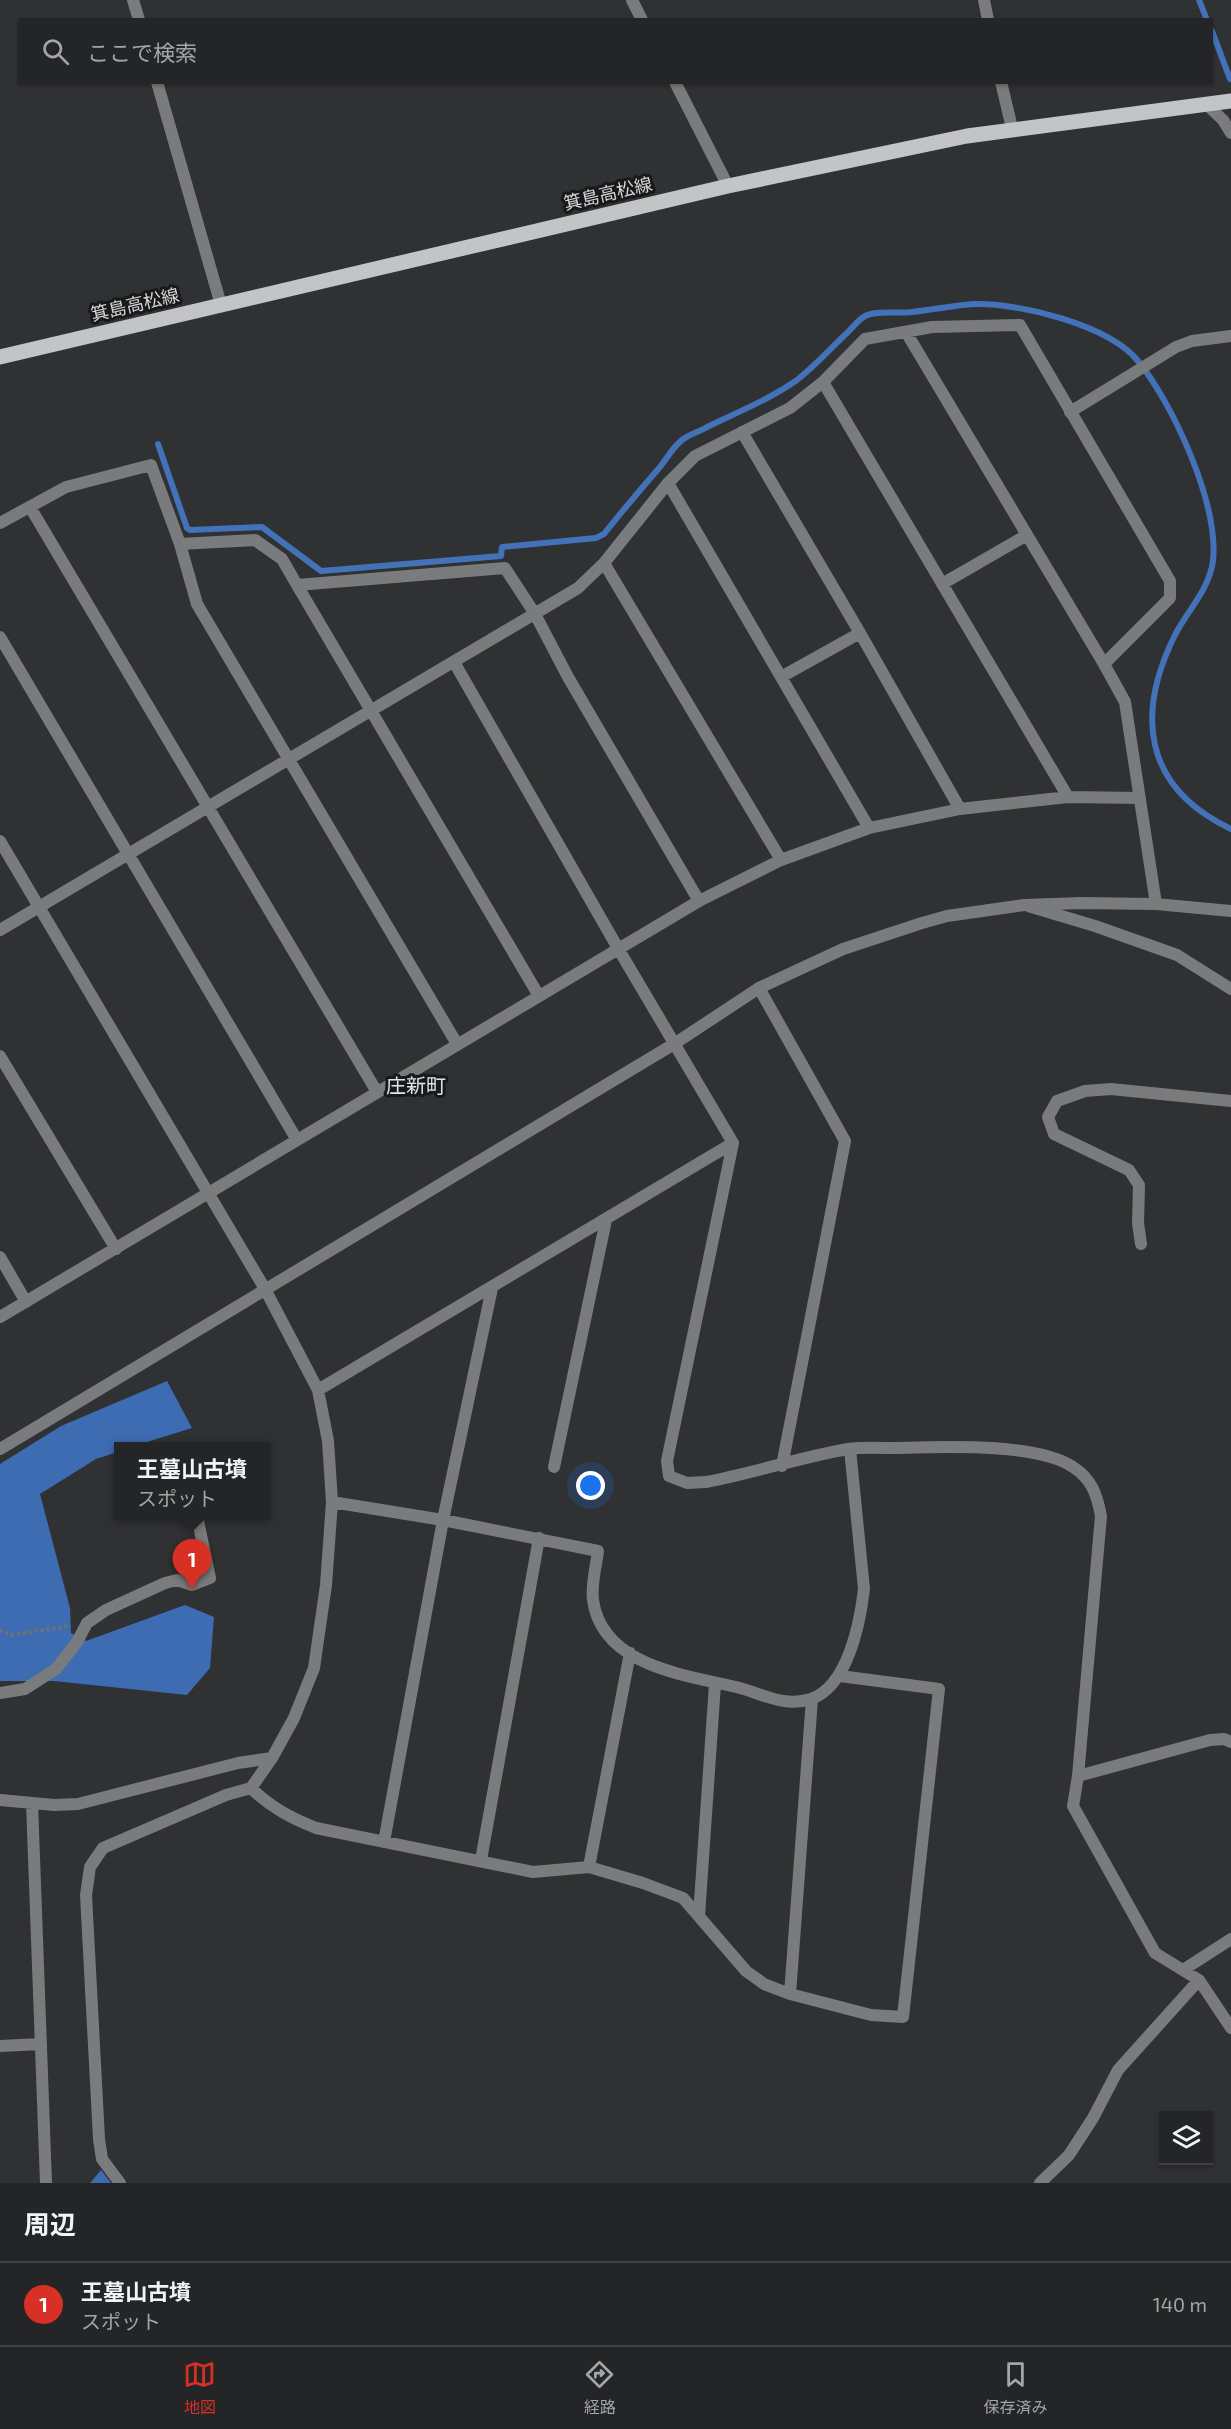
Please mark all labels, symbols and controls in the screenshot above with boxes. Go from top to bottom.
search box [18,18,1213,84]
icon: search [39,35,72,68]
text: ここで検索 [87,39,197,65]
street label: 箕島高松線 [561,172,654,214]
street label: 箕島高松線 [88,283,181,325]
district label: 庄新町 [386,1073,446,1097]
popup [114,1442,270,1520]
text: 王墓山古墳 [137,1455,247,1481]
your location [576,1471,605,1500]
text: スポット [137,1486,217,1510]
pin: 1 [172,1540,212,1589]
map controls [1159,2111,1213,2165]
button: layers [1159,2111,1213,2165]
text: 周辺 [24,2208,76,2239]
text: 王墓山古墳 [81,2278,191,2304]
text: 1 [39,2292,48,2316]
text: 140 m [1153,2292,1207,2316]
text: スポット [81,2309,161,2333]
tab: 地図 [183,2358,216,2418]
tab: 経路 [583,2358,616,2418]
tab: 保存済み [983,2358,1047,2418]

